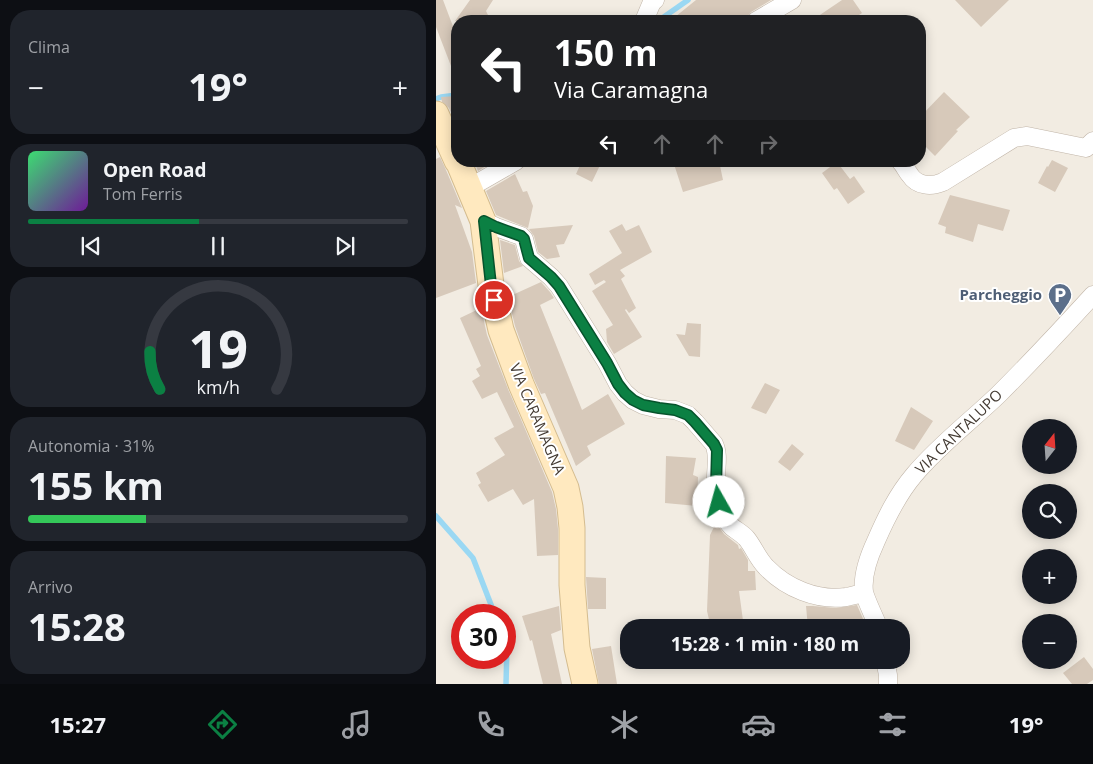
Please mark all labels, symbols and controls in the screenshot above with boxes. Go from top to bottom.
text: 150 m [554,29,658,76]
icon: left [471,35,536,100]
text: Clima [28,36,70,58]
text: 19° [188,60,248,112]
text: − [28,68,44,106]
text: + [392,68,408,106]
text: Via Caramagna [554,74,708,104]
icon: left [595,130,623,158]
icon: ahead [648,130,676,158]
icon: ahead [701,130,729,158]
icon: right [754,130,782,158]
text: Open Road [103,157,207,183]
text: Tom Ferris [103,183,182,205]
icon: previous [77,232,105,260]
icon: pause [204,232,232,260]
icon: next [331,232,359,260]
pin [473,279,515,321]
parking icon: Parcheggio [1047,282,1073,316]
place label: Parcheggio [959,284,1042,304]
icon: arrive [480,286,508,314]
text: 19 [188,312,248,383]
street label: VIA CARAMAGNA [505,360,571,478]
text: km/h [196,375,240,399]
street label: VIA CANTALUPO [910,385,1006,478]
north arrow [1022,419,1077,474]
map controls [1022,419,1077,669]
text: Autonomia · 31% [28,435,154,457]
text: 155 km [28,459,164,511]
position arrow [692,475,744,527]
button: search [1022,484,1077,539]
button: + [1022,549,1077,604]
text: Arrivo [28,576,73,598]
text: 15:28 [28,600,126,652]
speed limit sign: 30 [451,604,516,669]
button: − [1022,614,1077,669]
text: 15:28 · 1 min · 180 m [671,631,859,657]
icon: directions [205,707,240,742]
icon: music [339,707,374,742]
icon: phone [473,707,508,742]
icon: climate [607,707,642,742]
icon: car [741,707,776,742]
icon: filters [875,707,910,742]
text: 15:27 [49,709,106,739]
text: 19° [1009,709,1043,739]

